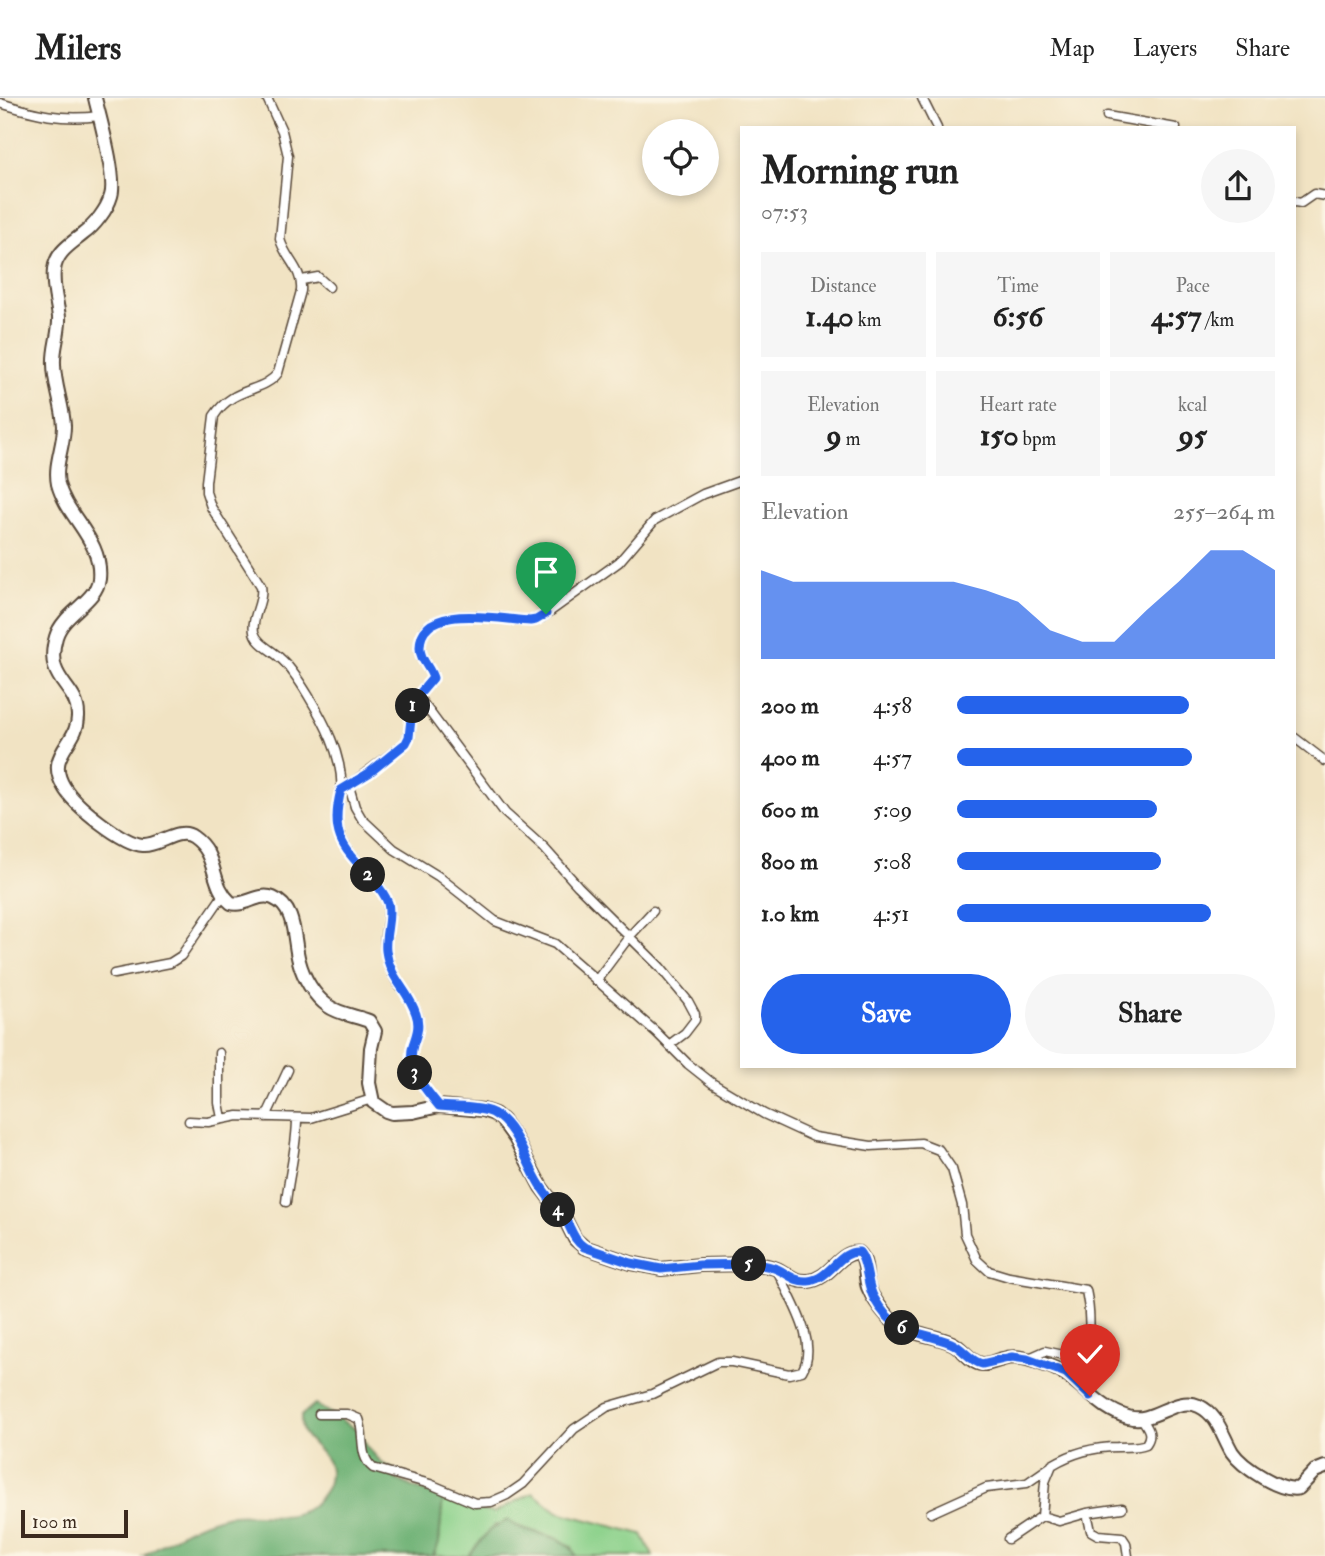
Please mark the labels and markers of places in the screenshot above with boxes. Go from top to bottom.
pin [516,542,576,614]
pin: 1 [396,688,430,724]
pin: 2 [350,858,386,892]
pin: 3 [398,1056,432,1090]
pin: 4 [540,1192,576,1228]
pin: 5 [732,1246,766,1282]
pin: 6 [884,1310,920,1346]
pin [1060,1324,1120,1396]

